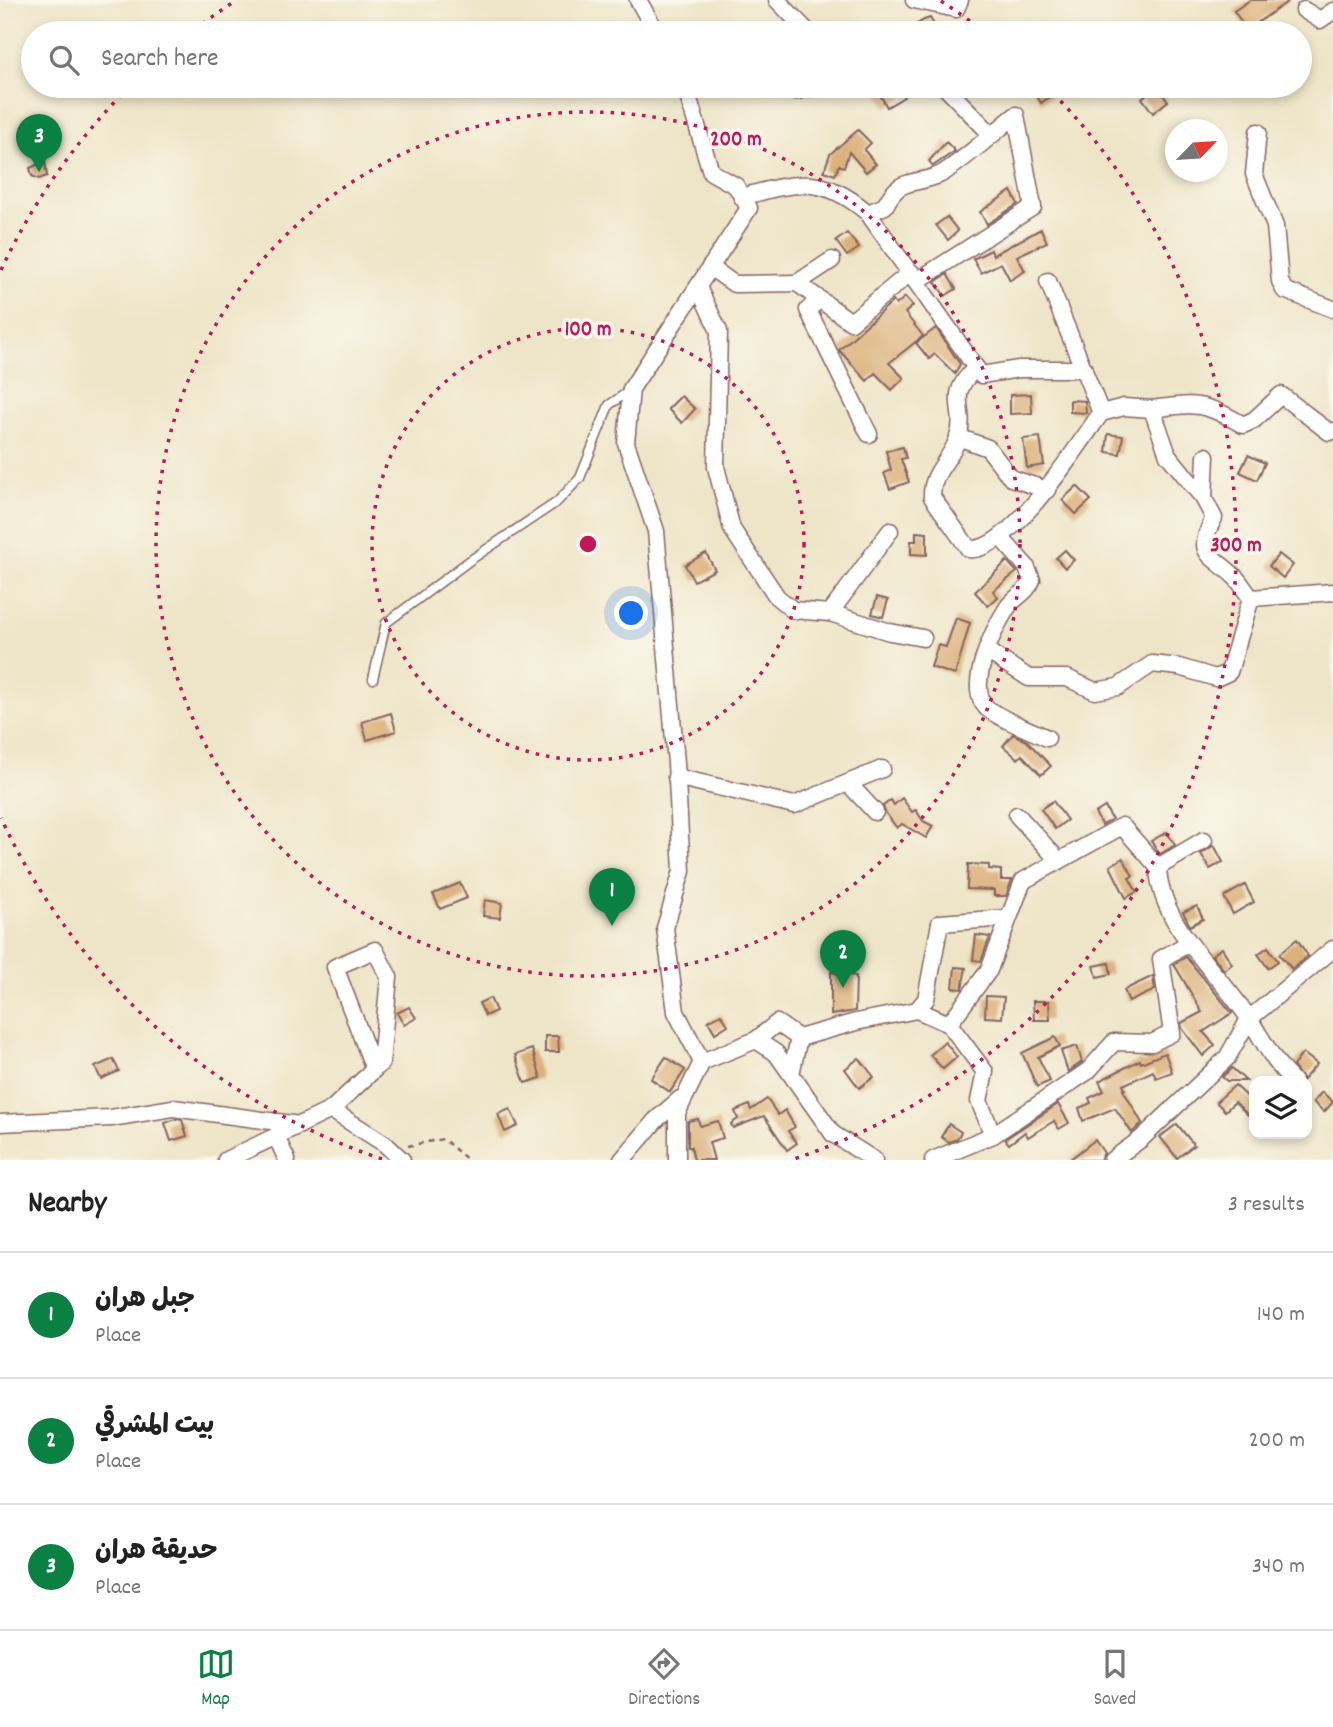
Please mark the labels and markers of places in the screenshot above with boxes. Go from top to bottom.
pin: 3 [16,114,62,172]
centre of rings [576,532,600,556]
pin: 1 [589,868,635,926]
pin: 2 [820,930,866,988]

